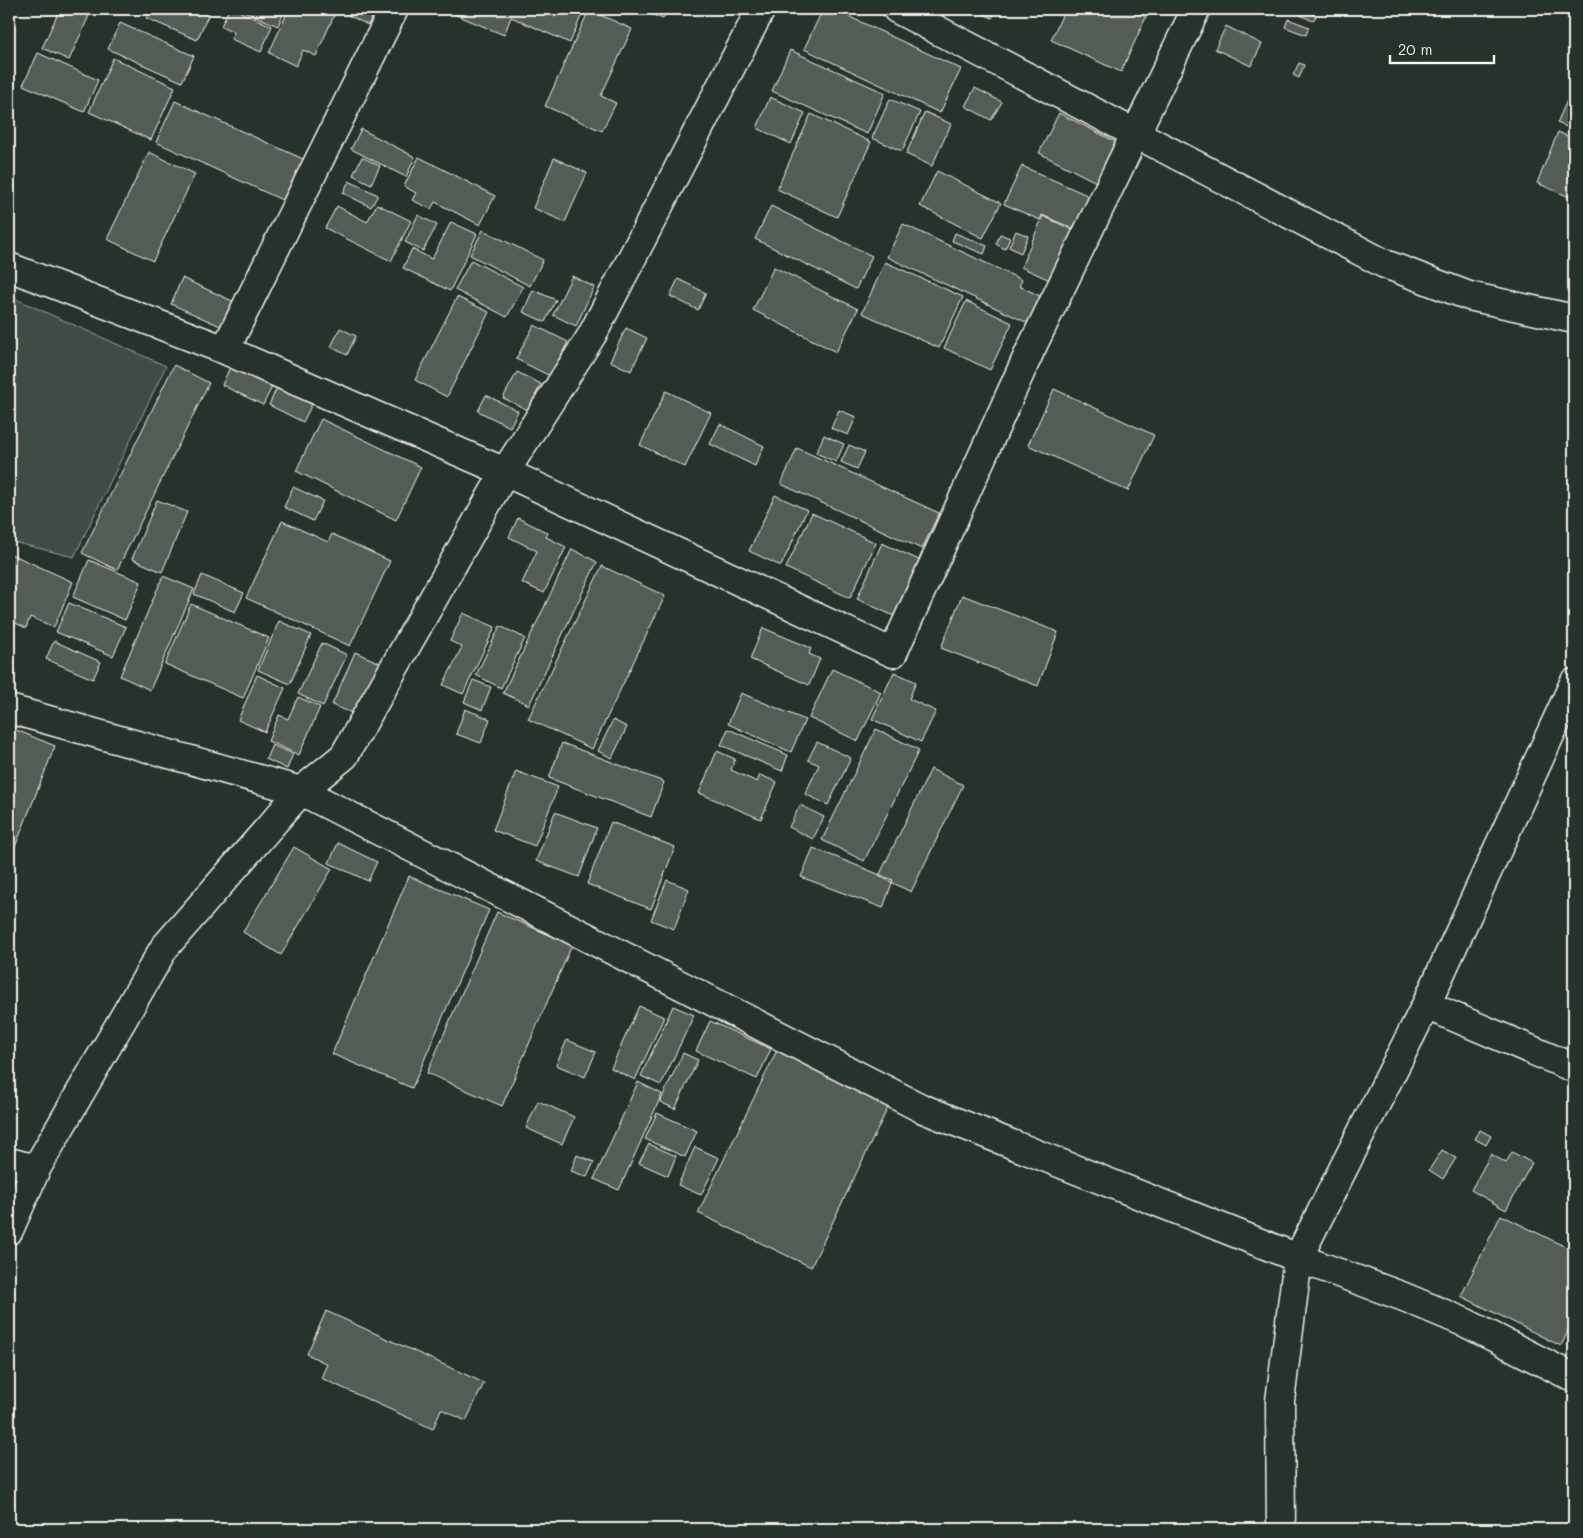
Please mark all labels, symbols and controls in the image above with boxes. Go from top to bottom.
scale bar [1390,32,1494,64]
text: 20 m [1398,39,1432,59]

